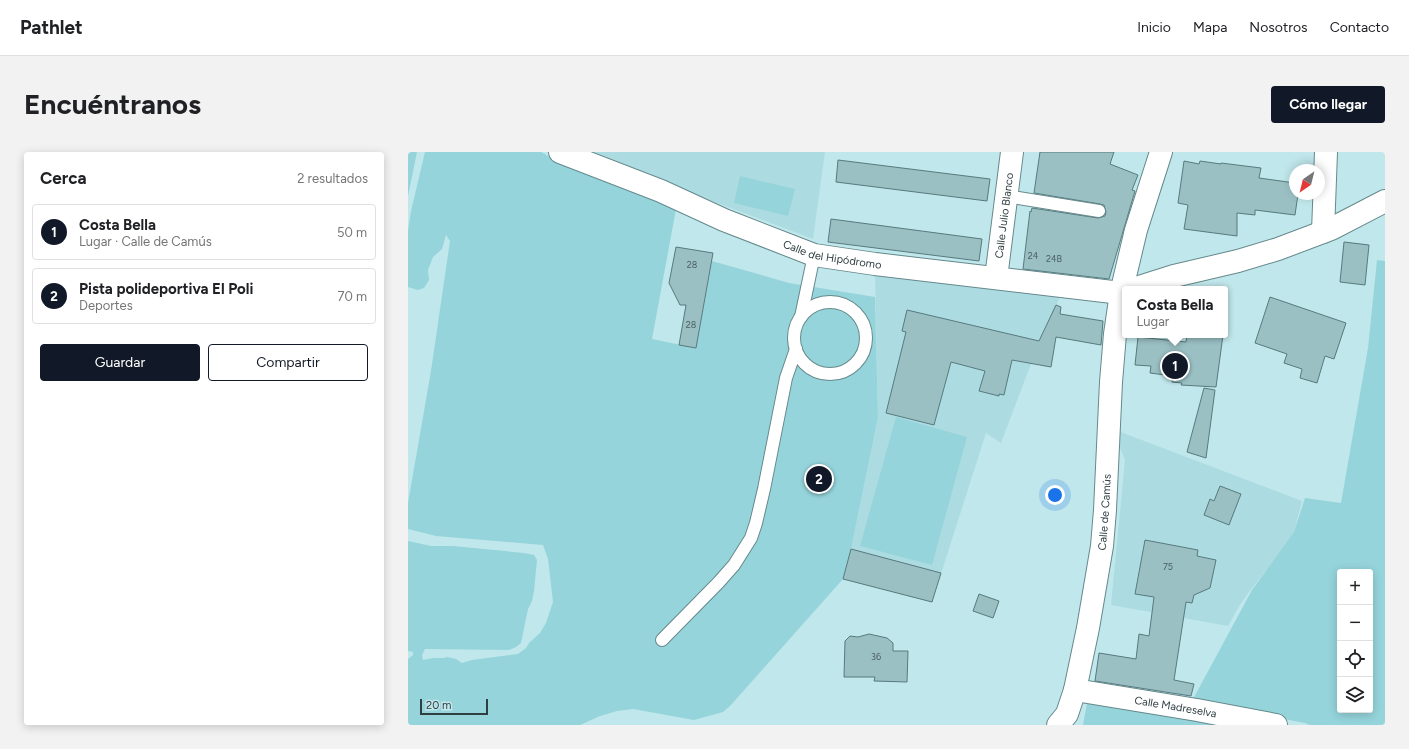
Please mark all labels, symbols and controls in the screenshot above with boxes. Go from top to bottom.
text: Pathlet [20,16,83,39]
text: Inicio [1137,19,1171,36]
text: Mapa [1193,19,1227,36]
text: Nosotros [1249,19,1308,36]
text: Contacto [1330,19,1389,36]
button: Cómo llegar [1271,86,1385,123]
text: Encuéntranos [24,87,201,121]
north arrow [1289,164,1325,200]
text: Cerca [40,168,87,188]
text: 2 resultados [297,171,368,186]
street label: Calle Julio Blanco [993,172,1016,259]
text: Costa Bella [79,216,156,234]
text: 1 [51,225,57,240]
text: 50 m [337,225,367,240]
text: Lugar · Calle de Camús [79,234,212,249]
street label: Calle del Hipódromo [781,238,882,272]
house number: 24 [1028,250,1039,261]
house number: 24B [1046,253,1063,264]
house number: 28 [687,259,698,270]
text: Pista polideportiva El Poli [79,280,253,298]
popup [1122,286,1228,338]
text: 2 [50,289,58,304]
text: 70 m [337,289,367,304]
text: Costa Bella [1137,296,1213,314]
text: Deportes [79,298,133,313]
text: Lugar [1137,314,1169,329]
house number: 28 [686,319,697,330]
button: Guardar [40,344,200,381]
button: Compartir [208,344,368,381]
pin: 1 [1162,351,1188,381]
pin: 2 [806,464,832,494]
street label: Calle de Camús [1095,474,1114,551]
your location [1045,485,1065,505]
house number: 75 [1163,561,1173,572]
map controls [1337,569,1373,713]
button: + [1337,569,1373,605]
button: − [1337,605,1373,641]
button: locate [1337,641,1373,677]
house number: 36 [871,651,881,662]
button: layers [1337,677,1373,713]
street label: Calle Madreselva [1134,694,1218,721]
scale bar [420,697,488,716]
text: 20 m [426,699,451,712]

